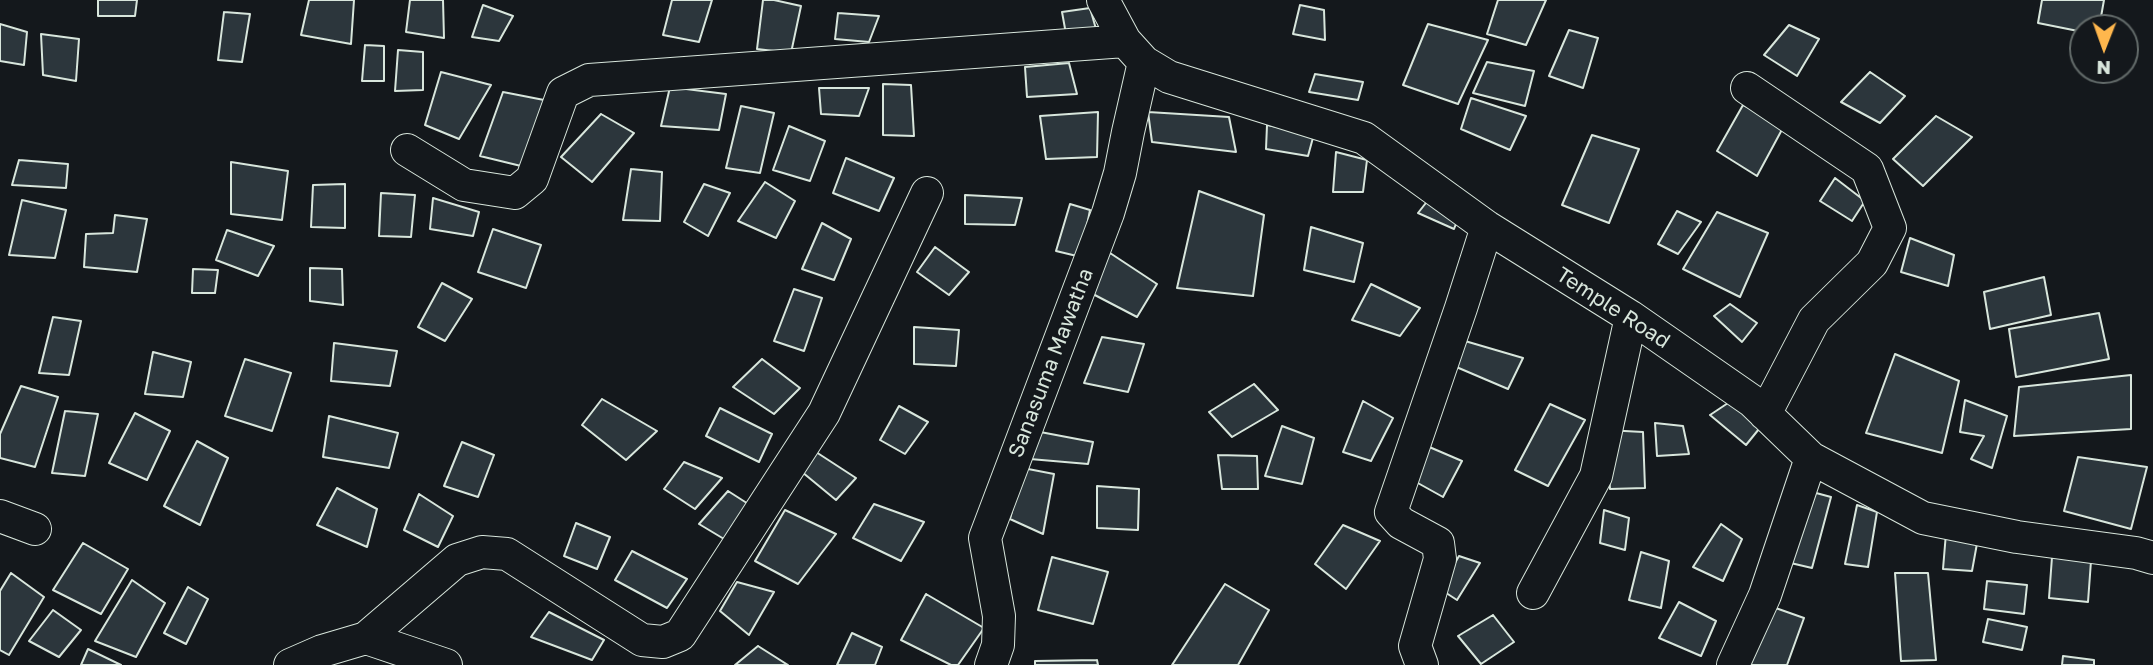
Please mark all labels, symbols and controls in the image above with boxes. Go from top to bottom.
north arrow [2069,14,2139,84]
text: N [2096,57,2111,80]
street label: Temple Road [1552,262,1674,354]
street label: Sanasuma Mawatha [1003,265,1099,461]

